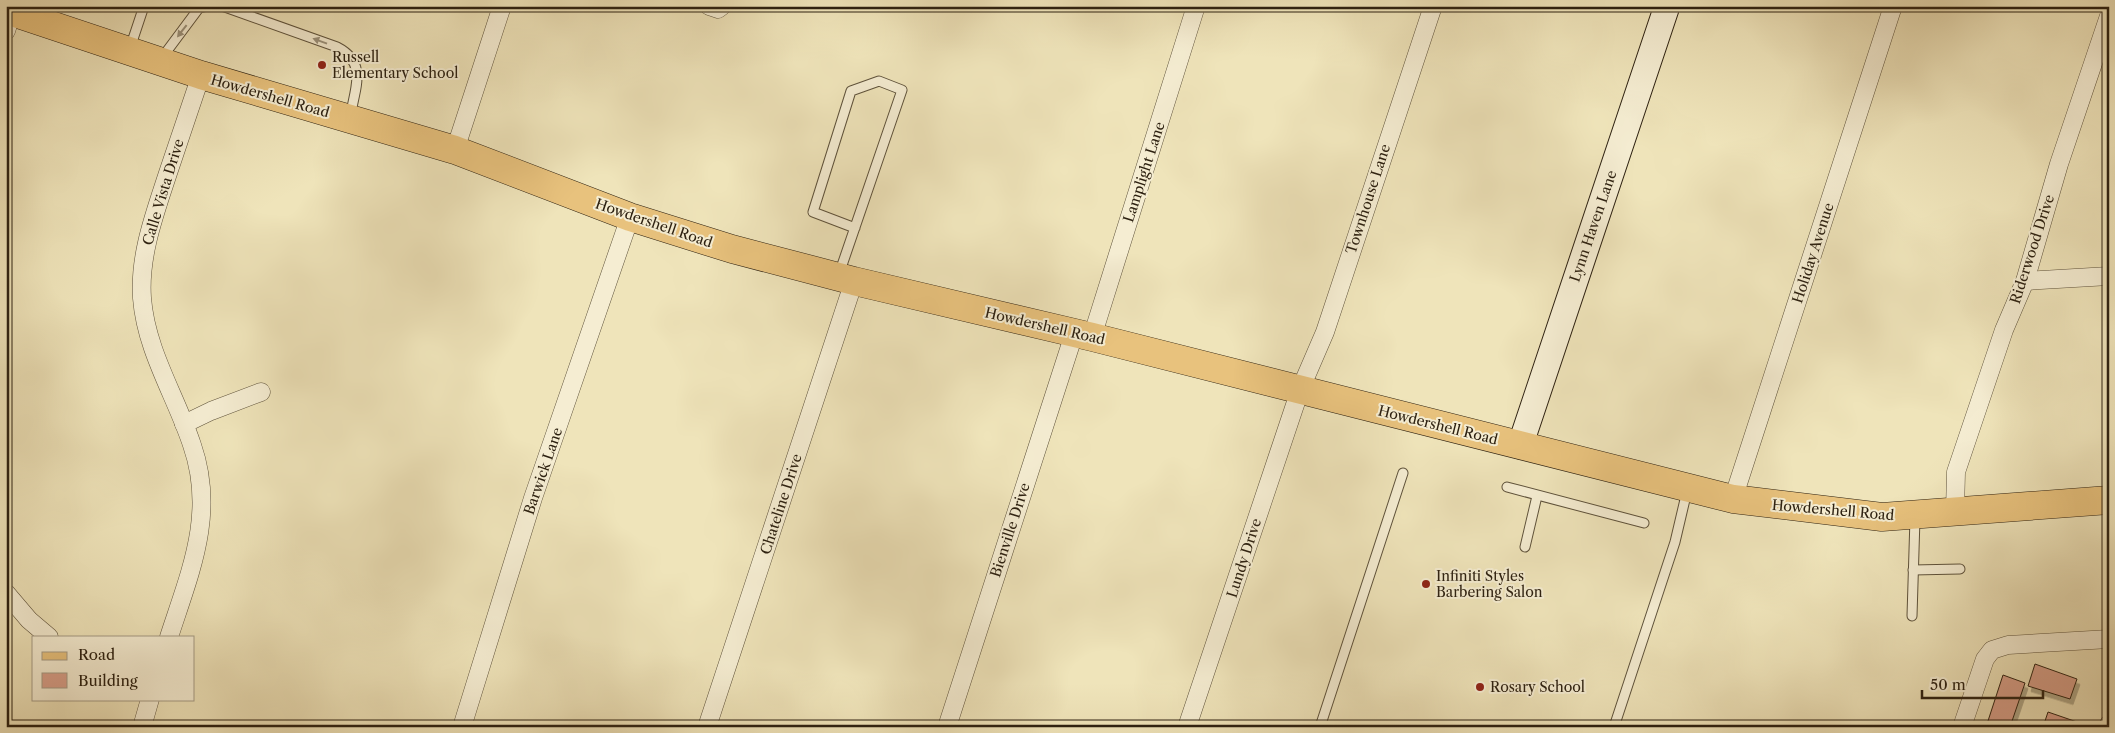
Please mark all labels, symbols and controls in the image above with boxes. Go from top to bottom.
one-way arrow [176,24,187,37]
one-way arrow [312,36,327,44]
place label: Russell Elementary School [332,48,458,82]
marker: Russell Elementary School [316,59,328,71]
street label: Howdershell Road [209,70,332,122]
street label: Lamplight Lane [1119,119,1169,225]
street label: Calle Vista Drive [138,137,188,247]
street label: Townhouse Lane [1342,142,1394,256]
street label: Lynn Haven Lane [1565,168,1621,284]
street label: Riderwood Drive [2006,192,2058,306]
street label: Howdershell Road [593,195,715,252]
street label: Holiday Avenue [1788,200,1838,305]
street label: Howdershell Road [983,303,1107,349]
street label: Howdershell Road [1376,401,1500,449]
street label: Barwick Lane [520,425,566,517]
street label: Chateline Drive [756,451,806,557]
street label: Bienville Drive [986,480,1034,580]
street label: Howdershell Road [1771,496,1895,524]
street label: Lundy Drive [1223,516,1265,600]
place label: Infiniti Styles Barbering Salon [1436,567,1543,601]
marker: Infiniti Styles Barbering Salon [1420,578,1432,590]
legend [32,636,195,700]
text: Road [78,645,115,664]
scale bar [1922,668,2044,700]
text: Building [78,671,138,690]
text: 50 m [1930,675,1966,694]
place label: Rosary School [1490,678,1585,696]
marker: Rosary School [1474,681,1486,693]

